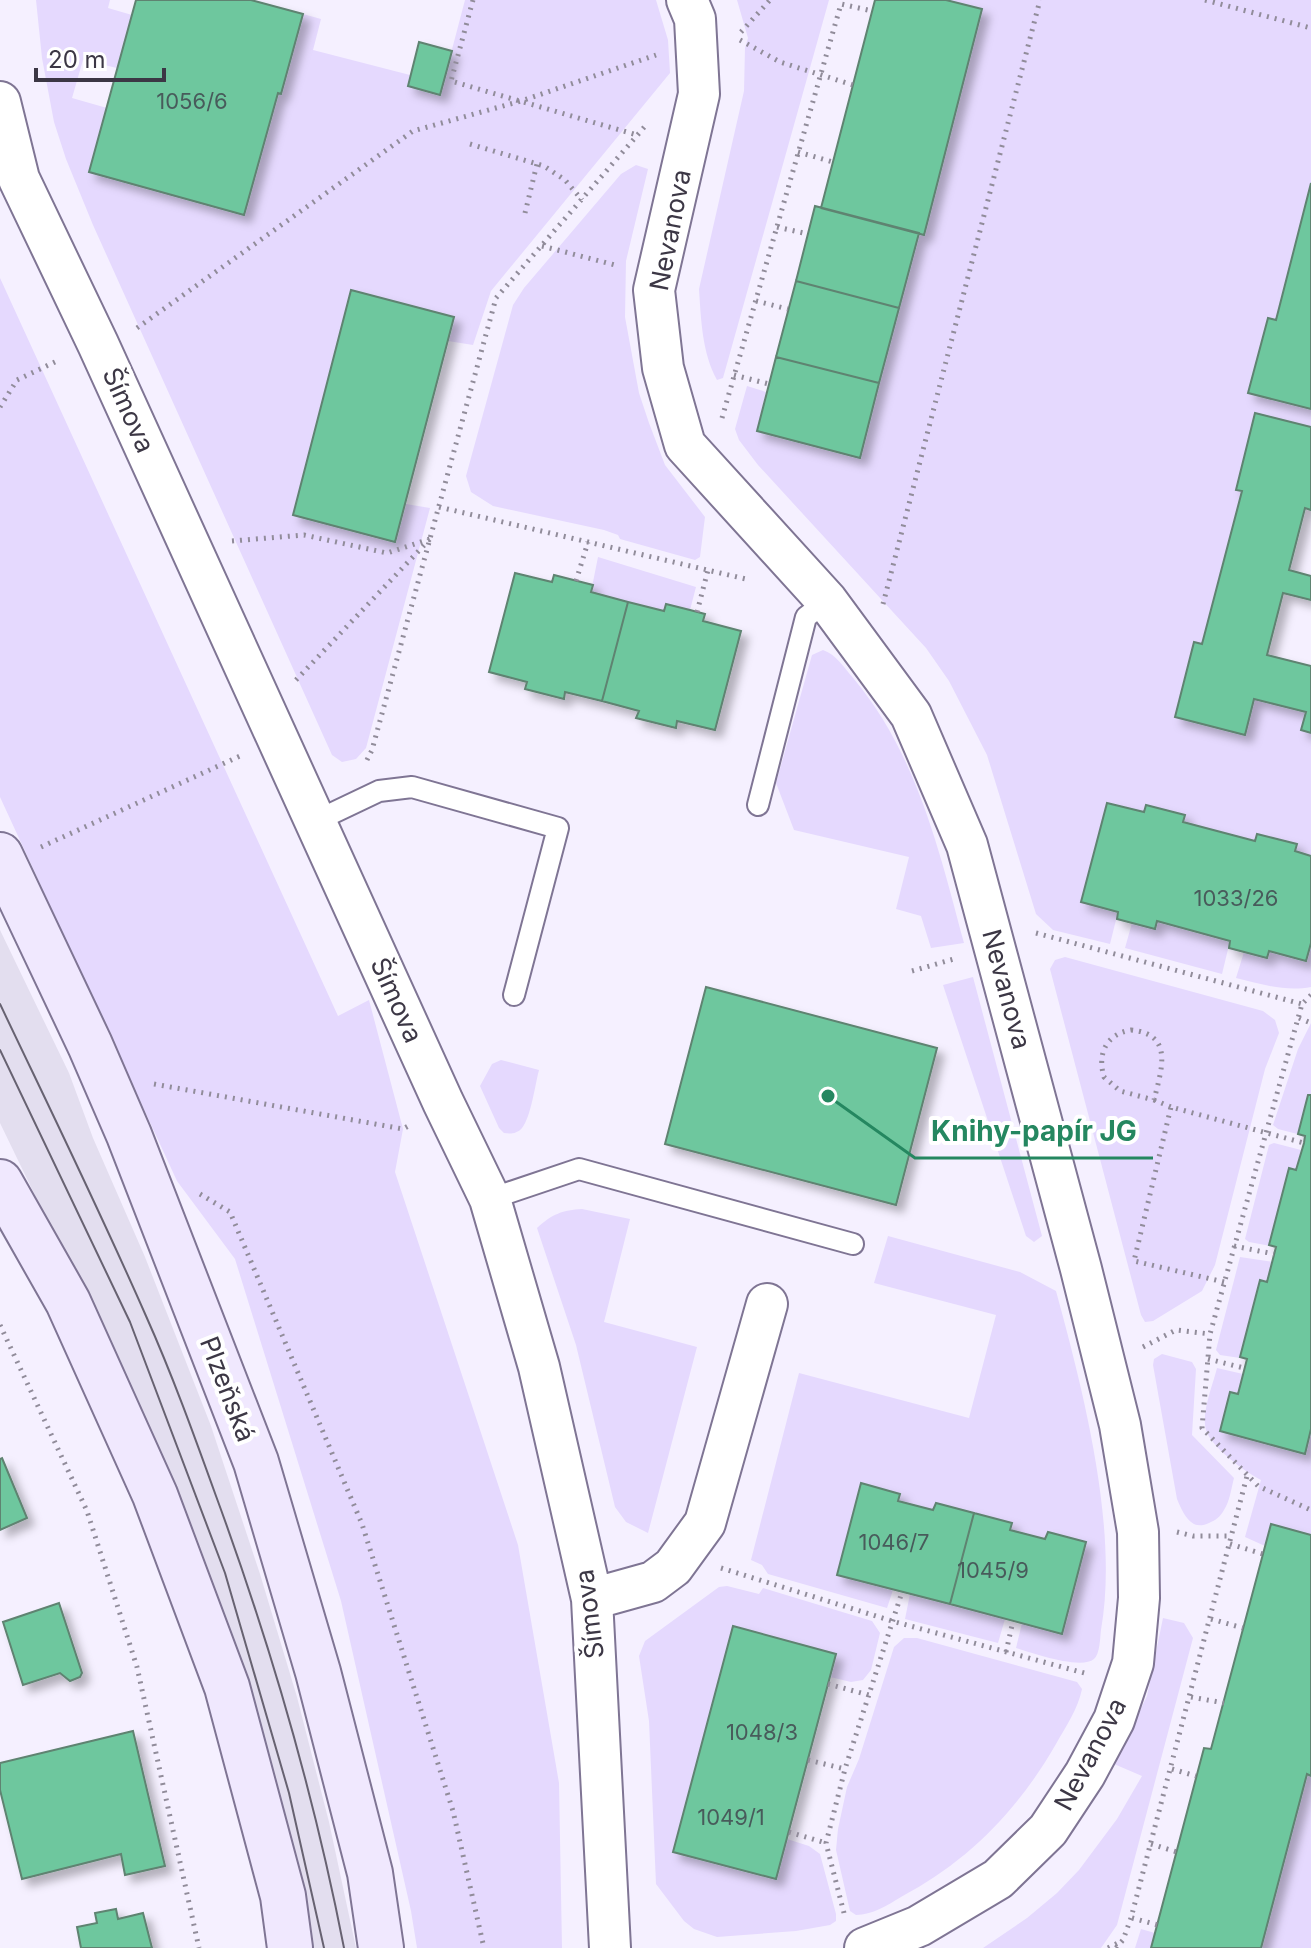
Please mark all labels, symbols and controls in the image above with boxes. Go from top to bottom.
scale bar [36,32,164,82]
text: 20 m [48,45,106,74]
house number: 1056/6 [156,88,228,114]
street label: Nevanova [643,167,697,293]
street label: Šímova [97,363,161,457]
house number: 1033/26 [1194,885,1279,911]
street label: Nevanova [976,926,1038,1052]
street label: Šímova [365,953,429,1047]
callout: Knihy-papír JG [915,1106,1153,1158]
text: Knihy-papír JG [931,1114,1137,1148]
street label: Plzeňská [194,1332,262,1446]
house number: 1046/7 [858,1529,930,1555]
house number: 1045/9 [957,1557,1029,1583]
street label: Šímova [568,1567,610,1661]
street label: Nevanova [1047,1692,1133,1816]
house number: 1048/3 [726,1719,798,1745]
house number: 1049/1 [697,1804,765,1830]

